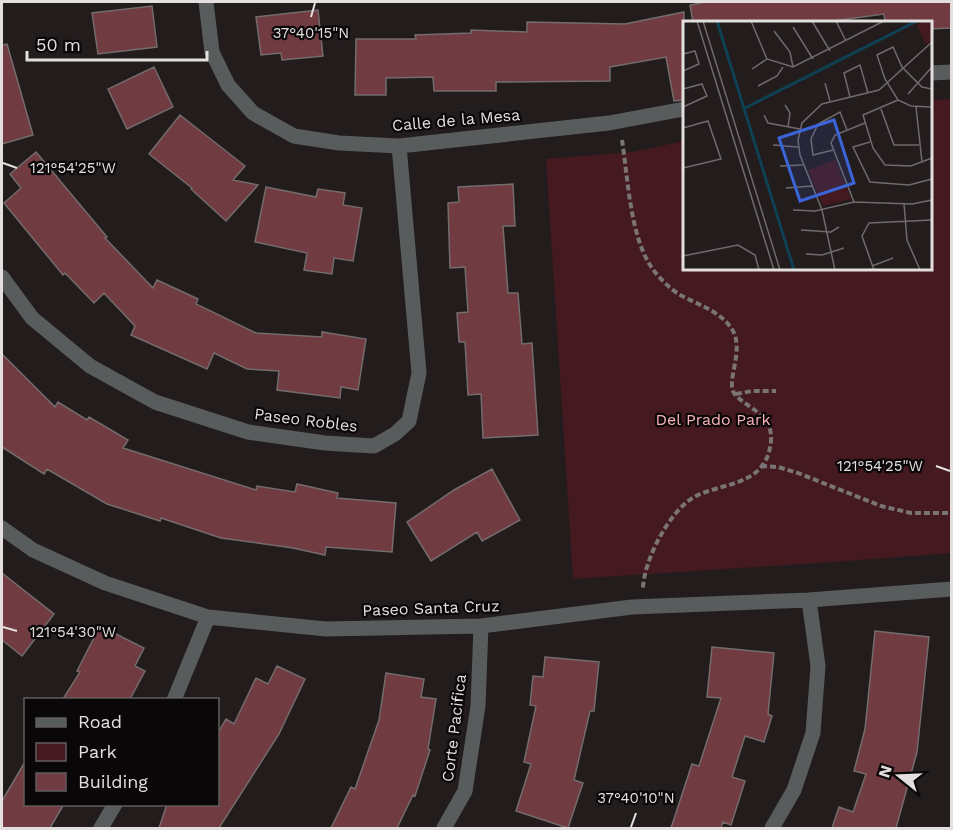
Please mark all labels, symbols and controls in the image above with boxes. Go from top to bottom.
inset map [683,21,932,270]
scale bar [27,24,207,62]
text: 37°40'15"N [273,24,349,42]
text: 50 m [36,34,81,55]
street label: Calle de la Mesa [391,105,521,135]
text: 121°54'25"W [30,159,116,177]
street label: Paseo Robles [253,404,359,436]
park label: Del Prado Park [655,410,771,429]
text: 121°54'25"W [837,457,923,475]
street label: Paseo Santa Cruz [362,596,500,620]
text: 121°54'30"W [30,623,116,641]
street label: Corte Pacifica [438,673,470,783]
legend [24,698,219,806]
text: Road [78,711,122,732]
text: Park [78,741,117,762]
north arrow [869,746,929,806]
text: N [874,763,896,780]
text: Building [78,771,148,792]
text: 37°40'10"N [597,789,675,807]

